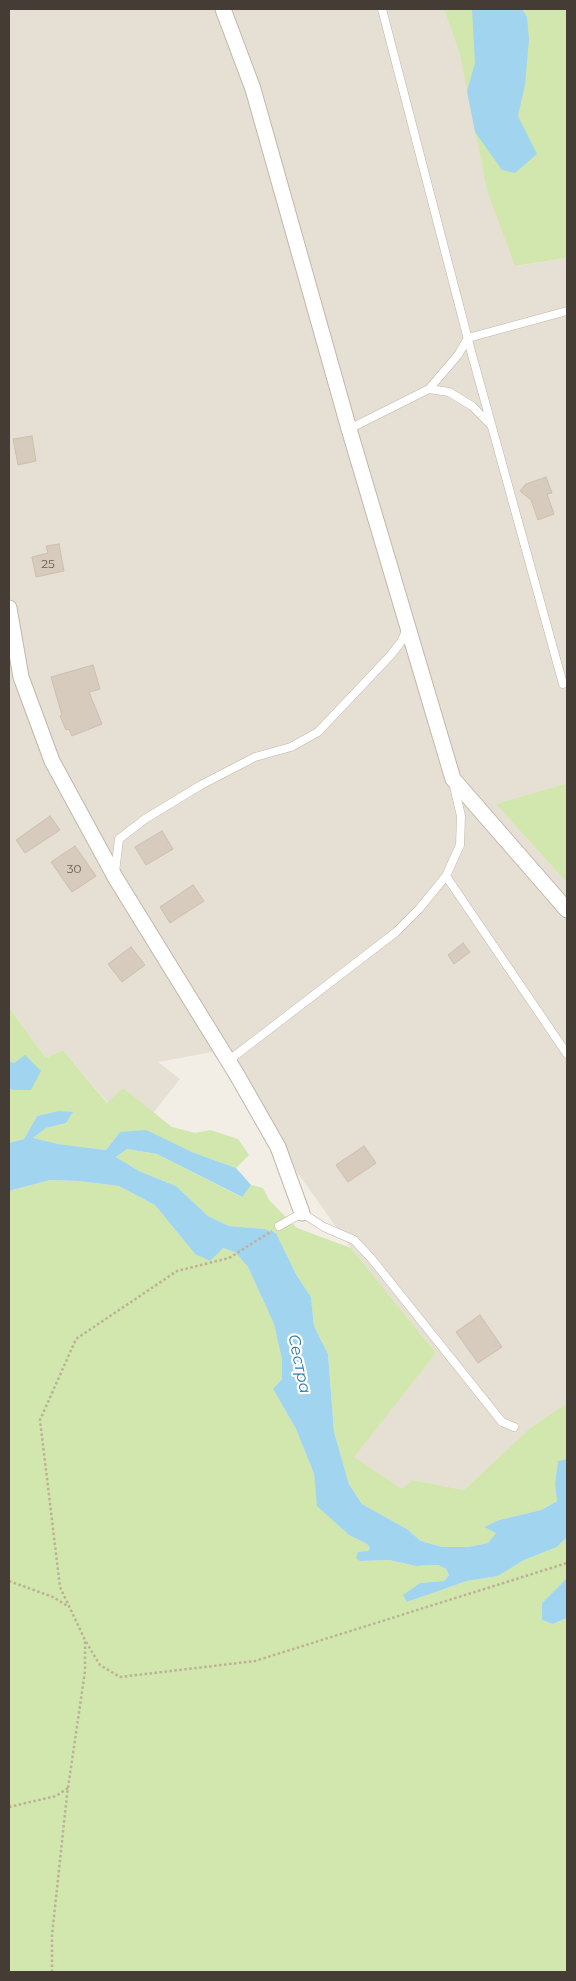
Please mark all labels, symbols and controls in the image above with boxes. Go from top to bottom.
house number: 25 [41,557,55,571]
house number: 30 [67,862,81,876]
water label: Сестра [283,1333,315,1395]

